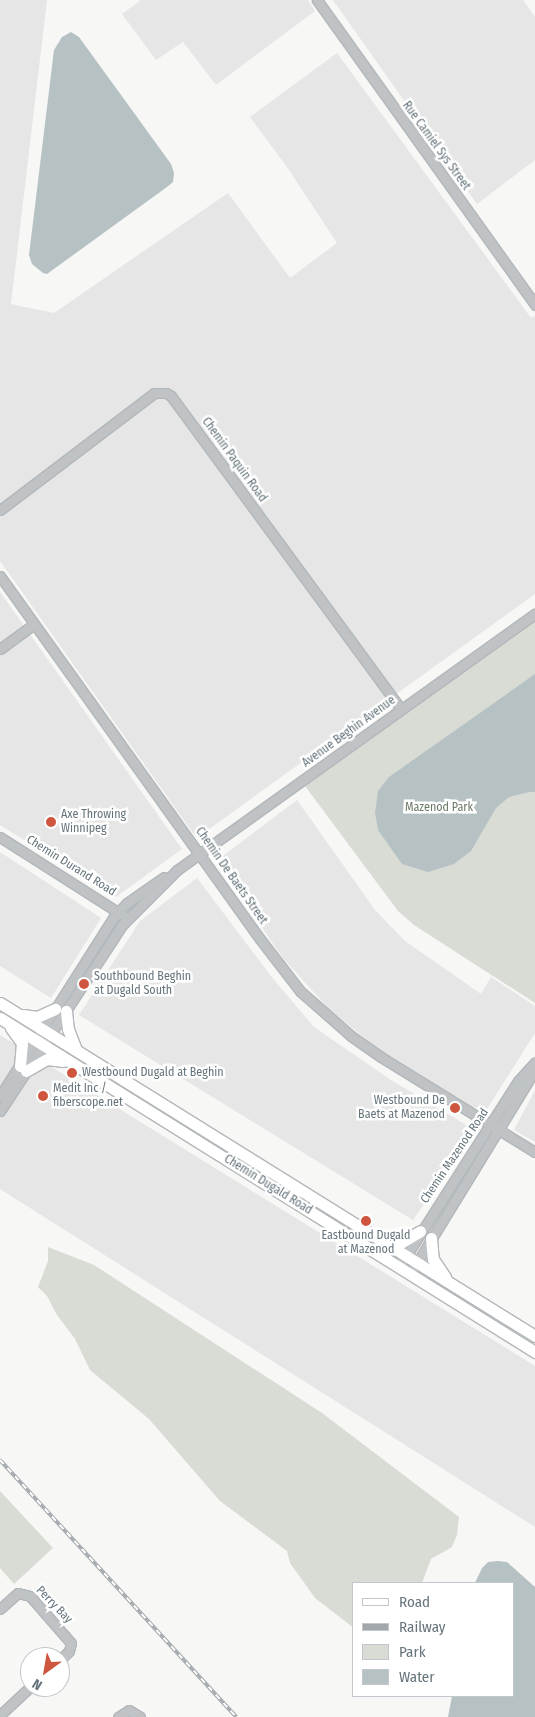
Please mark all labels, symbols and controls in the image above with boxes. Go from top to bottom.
street label: Rue Camiel Sys Street [399,99,473,193]
street label: Chemin Paquin Road [199,415,269,505]
street label: Avenue Beghin Avenue [300,693,398,771]
park label: Mazenod Park [405,801,473,815]
place label: Axe Throwing Winnipeg [61,808,126,836]
marker: Axe Throwing Winnipeg [45,816,57,828]
street label: Chemin De Baets Street [192,825,270,927]
street label: Chemin Durand Road [24,833,118,899]
place label: Southbound Beghin at Dugald South [94,970,191,998]
marker: Southbound Beghin at Dugald South [78,978,90,990]
place label: Westbound Dugald at Beghin [82,1066,224,1080]
marker: Westbound Dugald at Beghin [66,1067,78,1079]
place label: Medit Inc / fiberscope.net [53,1082,123,1110]
marker: Medit Inc / fiberscope.net [37,1090,49,1102]
place label: Westbound De Baets at Mazenod [358,1094,445,1122]
marker: Westbound De Baets at Mazenod [449,1102,461,1114]
street label: Chemin Mazenod Road [418,1106,492,1206]
street label: Chemin Dugald Road [221,1152,315,1218]
marker: Eastbound Dugald at Mazenod [360,1215,372,1227]
place label: Eastbound Dugald at Mazenod [322,1229,410,1257]
legend [352,1582,515,1697]
street label: Perry Bay [33,1583,75,1627]
text: Road [399,1593,430,1611]
text: Railway [399,1618,446,1636]
text: Park [399,1643,426,1661]
north arrow [20,1647,70,1697]
text: Water [399,1668,434,1686]
text: N [29,1675,45,1694]

